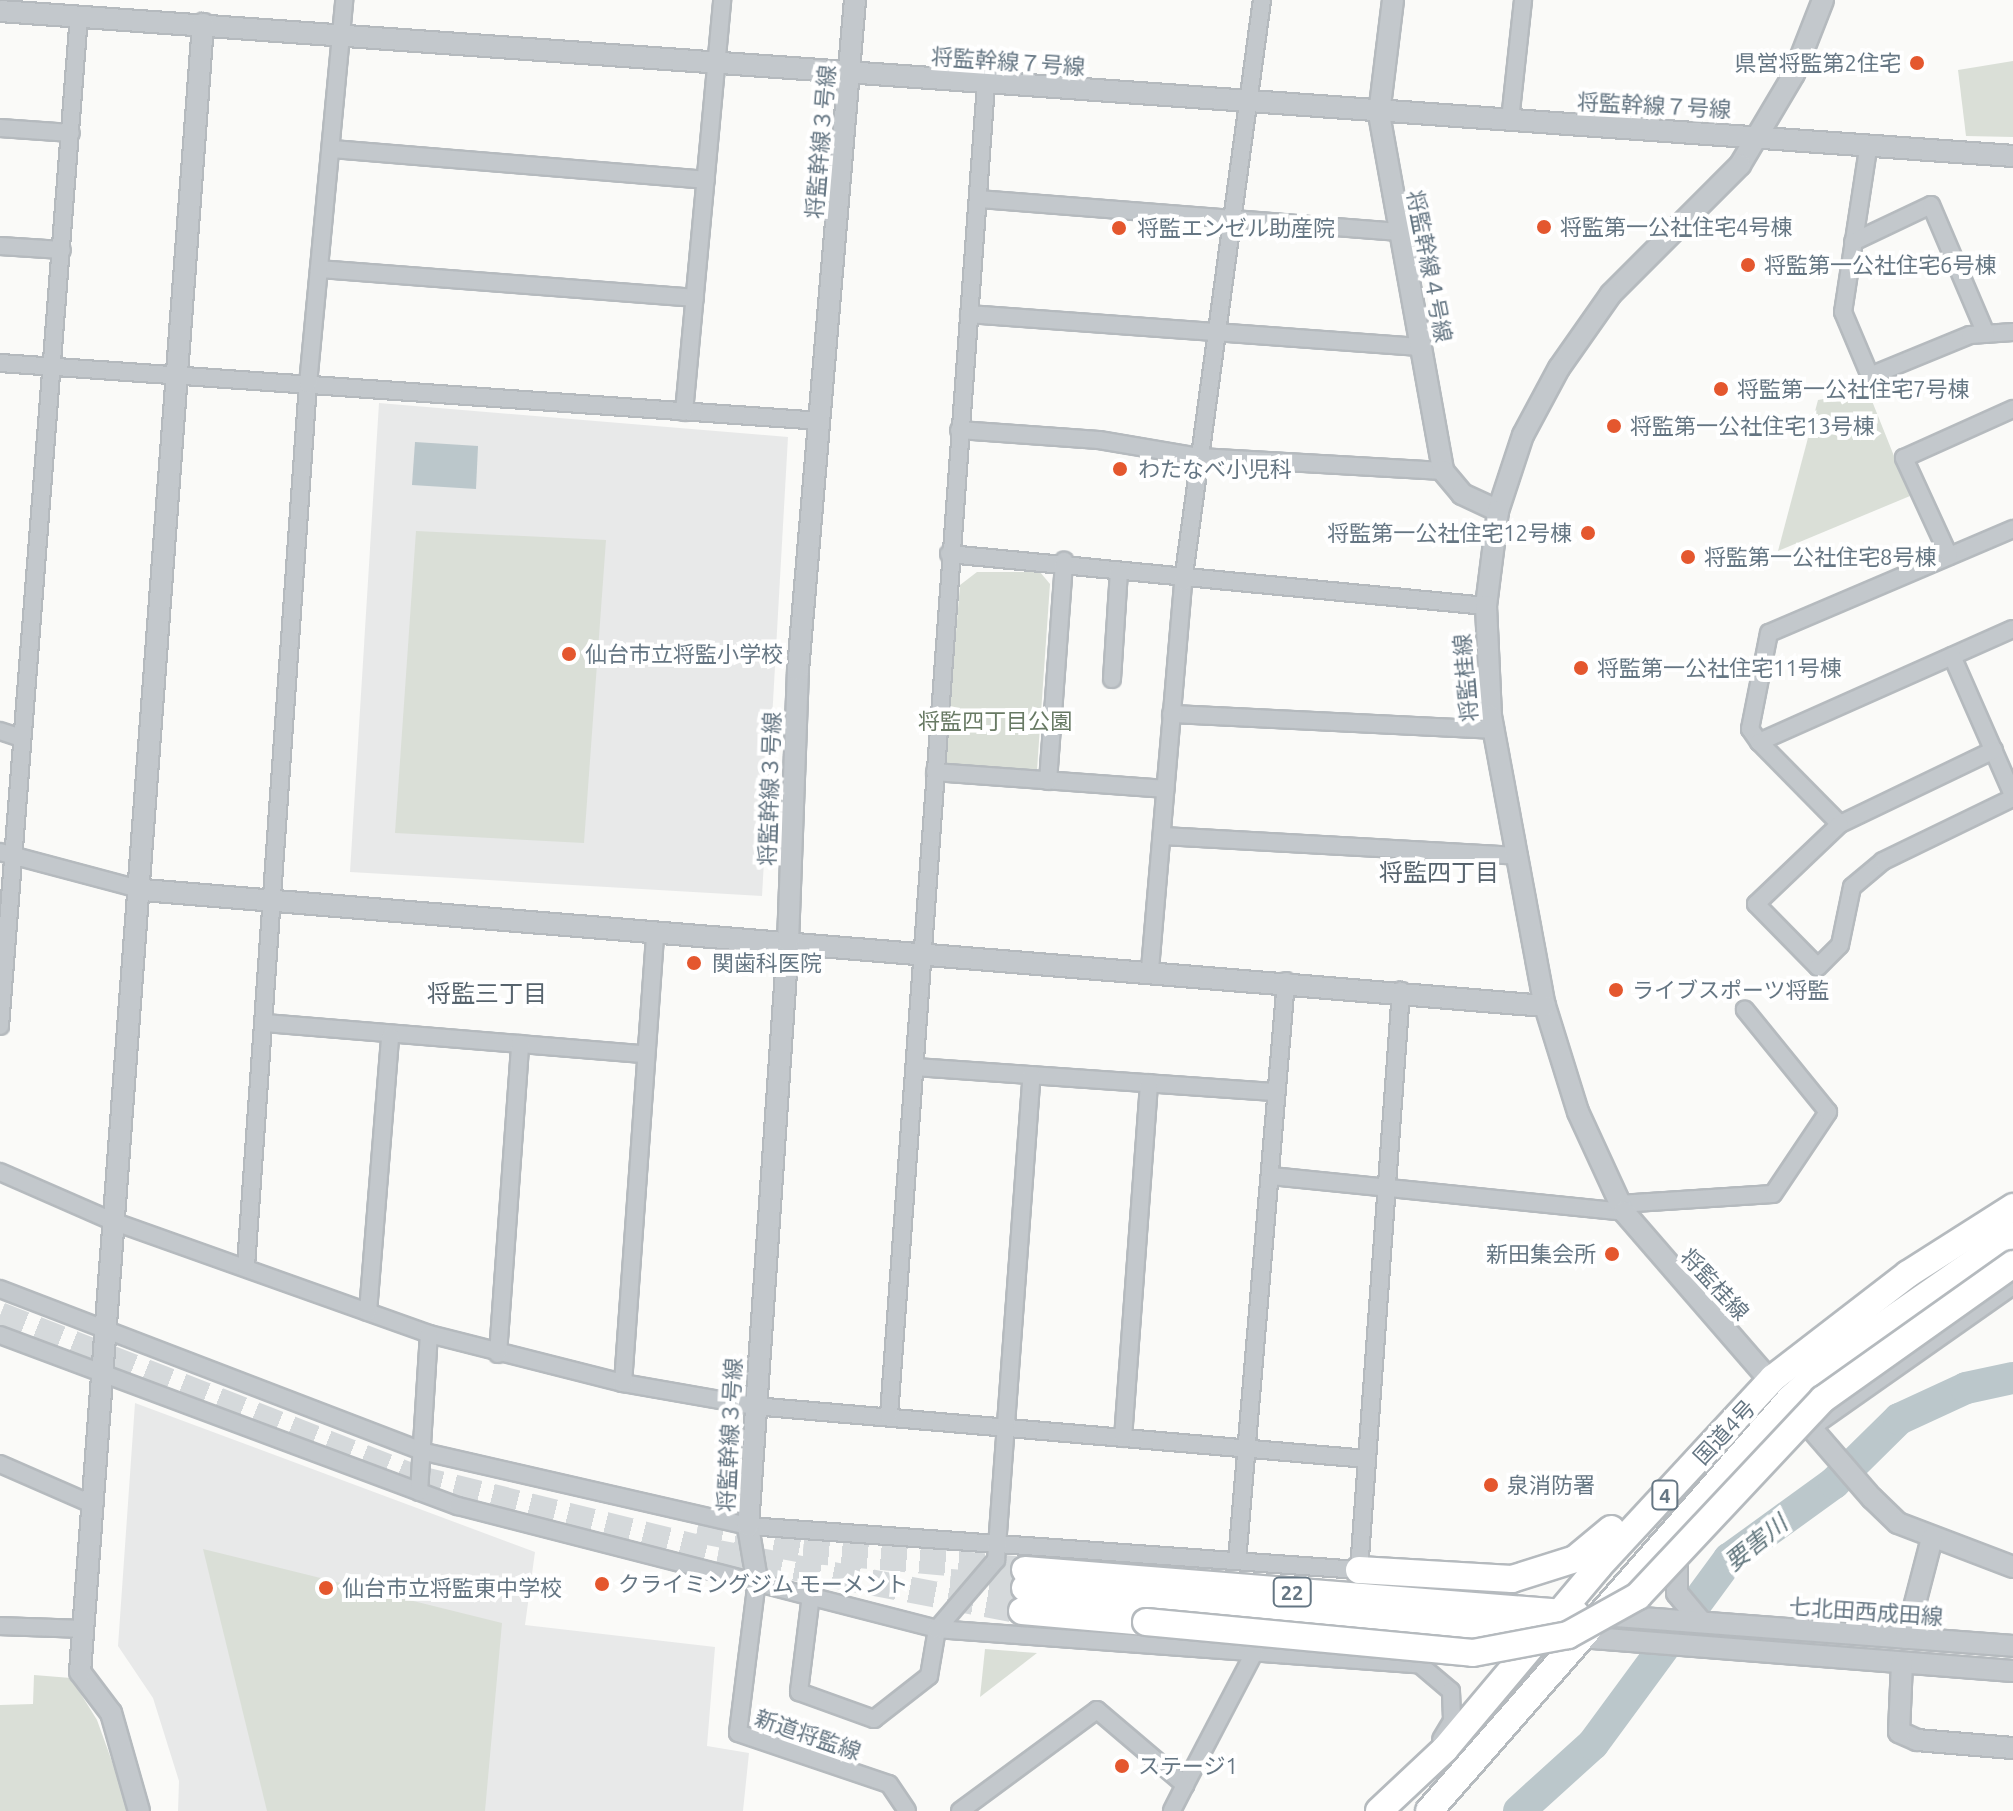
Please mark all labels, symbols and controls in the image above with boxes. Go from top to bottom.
street label: 将監幹線７号線 [930,42,1086,80]
place label: 県営将監第2住宅 [1735,50,1901,76]
marker: 県営将監第2住宅 [1908,54,1926,72]
street label: 将監幹線３号線 [800,64,840,220]
street label: 将監幹線７号線 [1576,88,1732,122]
street label: 将監幹線４号線 [1402,188,1458,344]
place label: 将監第一公社住宅4号棟 [1560,214,1792,240]
place label: 将監エンゼル助産院 [1137,215,1335,241]
marker: 将監エンゼル助産院 [1108,217,1130,239]
marker: 将監第一公社住宅4号棟 [1535,218,1553,236]
place label: 将監第一公社住宅6号棟 [1764,252,1996,278]
marker: 将監第一公社住宅6号棟 [1739,256,1757,274]
place label: 将監第一公社住宅7号棟 [1737,376,1969,402]
marker: 将監第一公社住宅7号棟 [1712,380,1730,398]
place label: 将監第一公社住宅13号棟 [1630,413,1875,439]
marker: 将監第一公社住宅13号棟 [1605,417,1623,435]
place label: わたなべ小児科 [1138,456,1292,482]
marker: わたなべ小児科 [1109,458,1131,480]
place label: 将監第一公社住宅12号棟 [1327,520,1572,546]
marker: 将監第一公社住宅12号棟 [1579,524,1597,542]
place label: 将監第一公社住宅8号棟 [1704,544,1936,570]
marker: 将監第一公社住宅8号棟 [1679,548,1697,566]
street label: 将監桂線 [1448,633,1482,723]
place label: 仙台市立将監小学校 [585,641,783,667]
marker: 仙台市立将監小学校 [560,645,578,663]
place label: 将監第一公社住宅11号棟 [1597,655,1842,681]
marker: 将監第一公社住宅11号棟 [1572,659,1590,677]
park label: 将監四丁目公園 [918,708,1072,734]
street label: 将監幹線３号線 [753,712,785,866]
district label: 将監四丁目 [1379,859,1499,887]
place label: 関歯科医院 [712,950,822,976]
marker: 関歯科医院 [683,952,705,974]
place label: ライブスポーツ将監 [1632,977,1830,1003]
district label: 将監三丁目 [427,980,547,1008]
marker: ライブスポーツ将監 [1607,981,1625,999]
place label: 新田集会所 [1486,1241,1596,1267]
street label: 将監桂線 [1675,1243,1755,1325]
marker: 新田集会所 [1603,1245,1621,1263]
street label: 将監幹線３号線 [712,1357,746,1513]
street label: 国道4号 [1688,1394,1760,1470]
place label: 泉消防署 [1507,1472,1595,1498]
marker: 泉消防署 [1482,1476,1500,1494]
road number: 4 [1651,1479,1679,1511]
water label: 要害川 [1719,1509,1793,1577]
place label: クライミングジム モーメント [618,1571,909,1597]
place label: 仙台市立将監東中学校 [342,1575,562,1601]
marker: クライミングジム モーメント [593,1575,611,1593]
road number: 22 [1272,1576,1312,1608]
marker: 仙台市立将監東中学校 [317,1579,335,1597]
street label: 七北田西成田線 [1788,1592,1944,1630]
street label: 新道将監線 [752,1704,864,1764]
place label: ステージ1 [1138,1753,1238,1779]
marker: ステージ1 [1113,1757,1131,1775]

